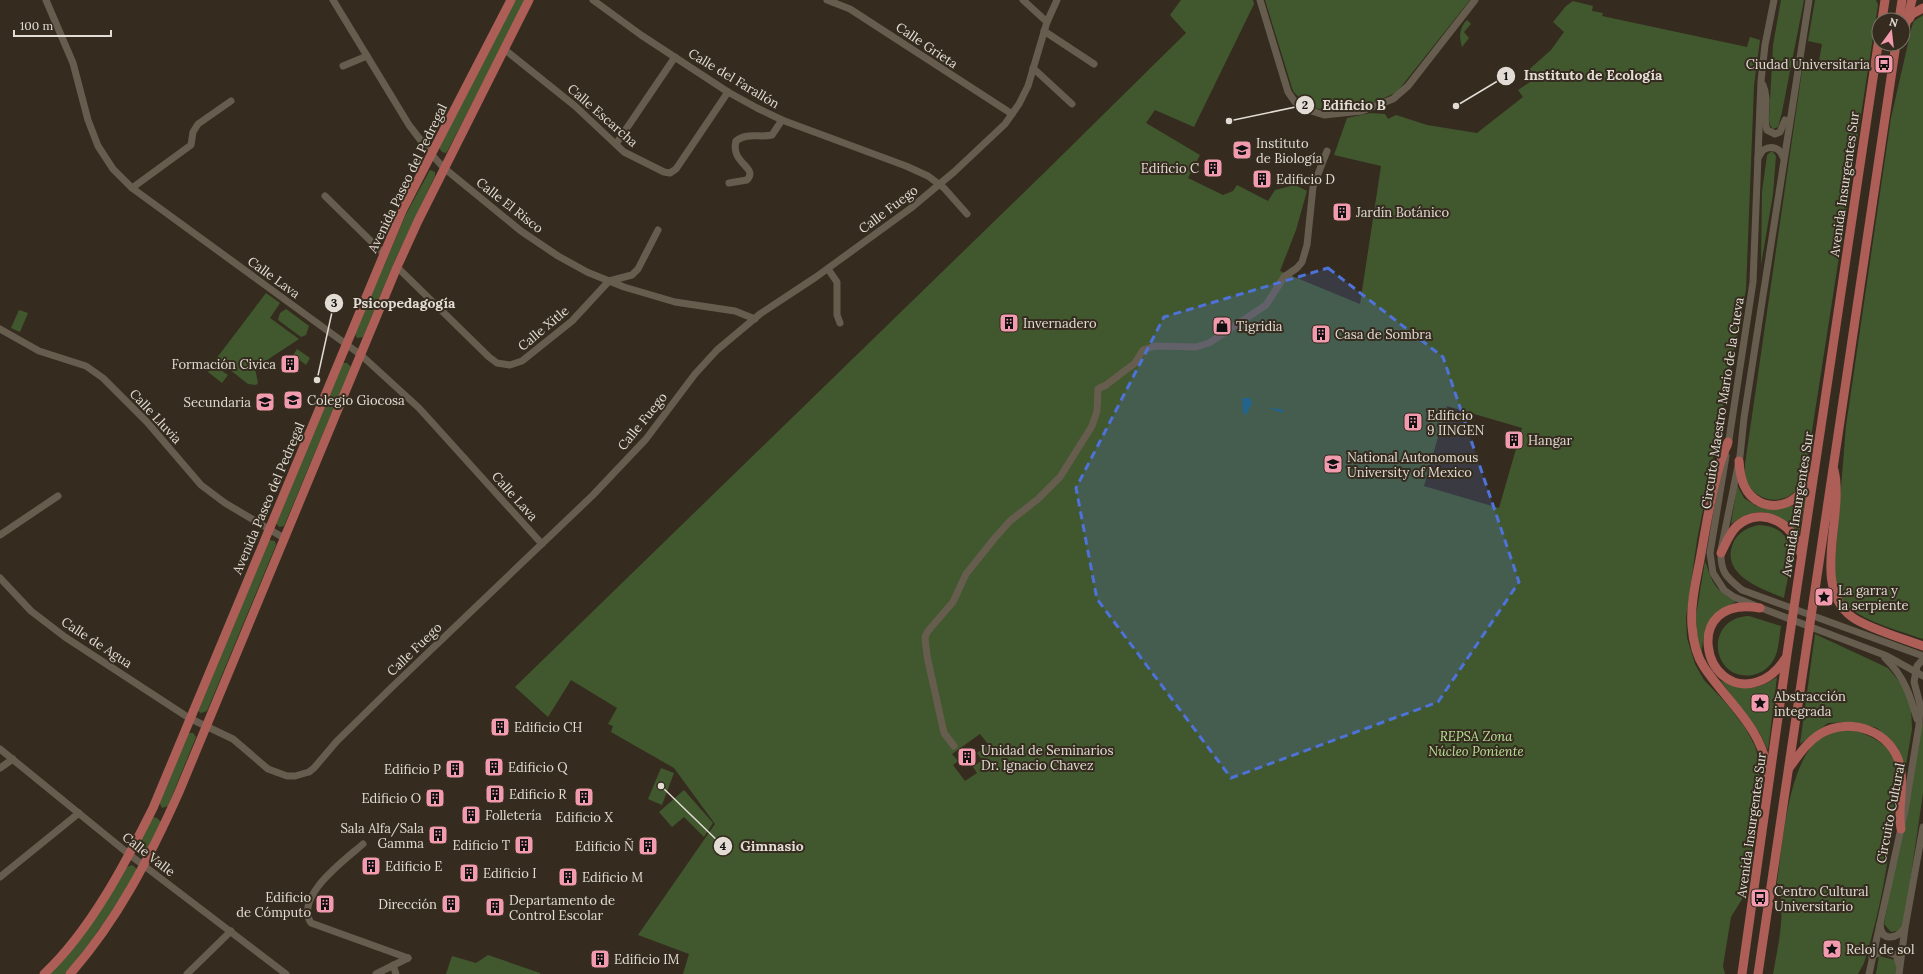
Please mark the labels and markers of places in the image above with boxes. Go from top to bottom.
bus stop icon: Ciudad Universitaria [1873,53,1895,75]
place label: Ciudad Universitaria [1746,56,1870,73]
callout: Instituto de Ecología [1496,63,1670,89]
callout: Edificio B [1295,92,1394,118]
place label: Instituto de Biología [1256,135,1323,167]
school or university icon: Instituto de Biología [1231,139,1253,161]
building icon: Edificio C [1202,157,1224,179]
place label: Edificio C [1141,160,1199,177]
building icon: Edificio D [1251,168,1273,190]
place label: Edificio D [1276,171,1335,188]
building icon: Jardín Botánico [1331,201,1353,223]
place label: Jardín Botánico [1355,204,1449,221]
callout: Psicopedagogía [324,290,463,316]
building icon: Invernadero [998,312,1020,334]
place label: Invernadero [1023,315,1097,332]
shop icon: Tigridia [1211,315,1233,337]
place label: Tigridia [1236,318,1283,335]
building icon: Casa de Sombra [1310,323,1332,345]
place label: Casa de Sombra [1335,326,1432,343]
building icon: Formación Civica [279,353,301,375]
place label: Formación Civica [171,356,276,373]
school or university icon: Colegio Giocosa [282,389,304,411]
school or university icon: Secundaria [254,391,276,413]
place label: Colegio Giocosa [307,392,405,409]
place label: Secundaria [184,394,251,411]
place label: Edificio 9 IINGEN [1427,407,1484,439]
building icon: Edificio 9 IINGEN [1402,411,1424,433]
building icon: Hangar [1503,429,1525,451]
place label: Hangar [1528,432,1573,449]
place label: National Autonomous University of Mexico [1347,449,1478,481]
school or university icon: National Autonomous University of Mexico [1322,453,1344,475]
place label: La garra y la serpiente [1838,582,1909,614]
place icon: La garra y la serpiente [1813,586,1835,608]
place label: Abstracción integrada [1773,688,1846,720]
place icon: Abstracción integrada [1749,692,1771,714]
building icon: Edificio CH [489,716,511,738]
place label: Edificio CH [514,719,582,736]
place label: Unidad de Seminarios Dr. Ignacio Chavez [981,742,1113,774]
building icon: Unidad de Seminarios Dr. Ignacio Chavez [956,746,978,768]
building icon: Edificio Q [483,756,505,778]
building icon: Edificio P [444,758,466,780]
place label: Edificio Q [508,759,568,776]
place label: Edificio P [384,761,441,778]
building icon: Edificio R [484,783,506,805]
place label: Edificio R [509,786,567,803]
building icon: Edificio X [573,786,595,808]
building icon: Edificio O [424,787,446,809]
place label: Edificio O [361,790,421,807]
building icon: Folletería [460,804,482,826]
place label: Folletería [485,807,542,824]
place label: Edificio X [555,809,613,826]
place label: Sala Alfa/Sala Gamma [340,820,424,852]
building icon: Sala Alfa/Sala Gamma [427,824,449,846]
callout: Gimnasio [713,833,812,859]
building icon: Edificio T [513,834,535,856]
building icon: Edificio Ñ [637,835,659,857]
place label: Edificio T [452,837,511,854]
place label: Edificio Ñ [575,838,634,855]
building icon: Edificio E [360,855,382,877]
place label: Edificio E [385,858,442,875]
building icon: Edificio I [458,862,480,884]
place label: Edificio I [483,865,537,882]
building icon: Edificio M [557,866,579,888]
place label: Edificio M [582,869,643,886]
place label: Centro Cultural Universitario [1774,883,1869,915]
bus stop icon: Centro Cultural Universitario [1749,887,1771,909]
place label: Edificio de Cómputo [236,889,311,921]
place label: Departamento de Control Escolar [509,892,615,924]
building icon: Edificio de Cómputo [314,893,336,915]
building icon: Dirección [440,893,462,915]
place label: Dirección [378,896,437,913]
building icon: Departamento de Control Escolar [484,896,506,918]
place icon: Reloj de sol [1821,938,1843,960]
place label: Reloj de sol [1846,941,1915,958]
building icon: Edificio IM [589,948,611,970]
place label: Edificio IM [614,951,680,968]

